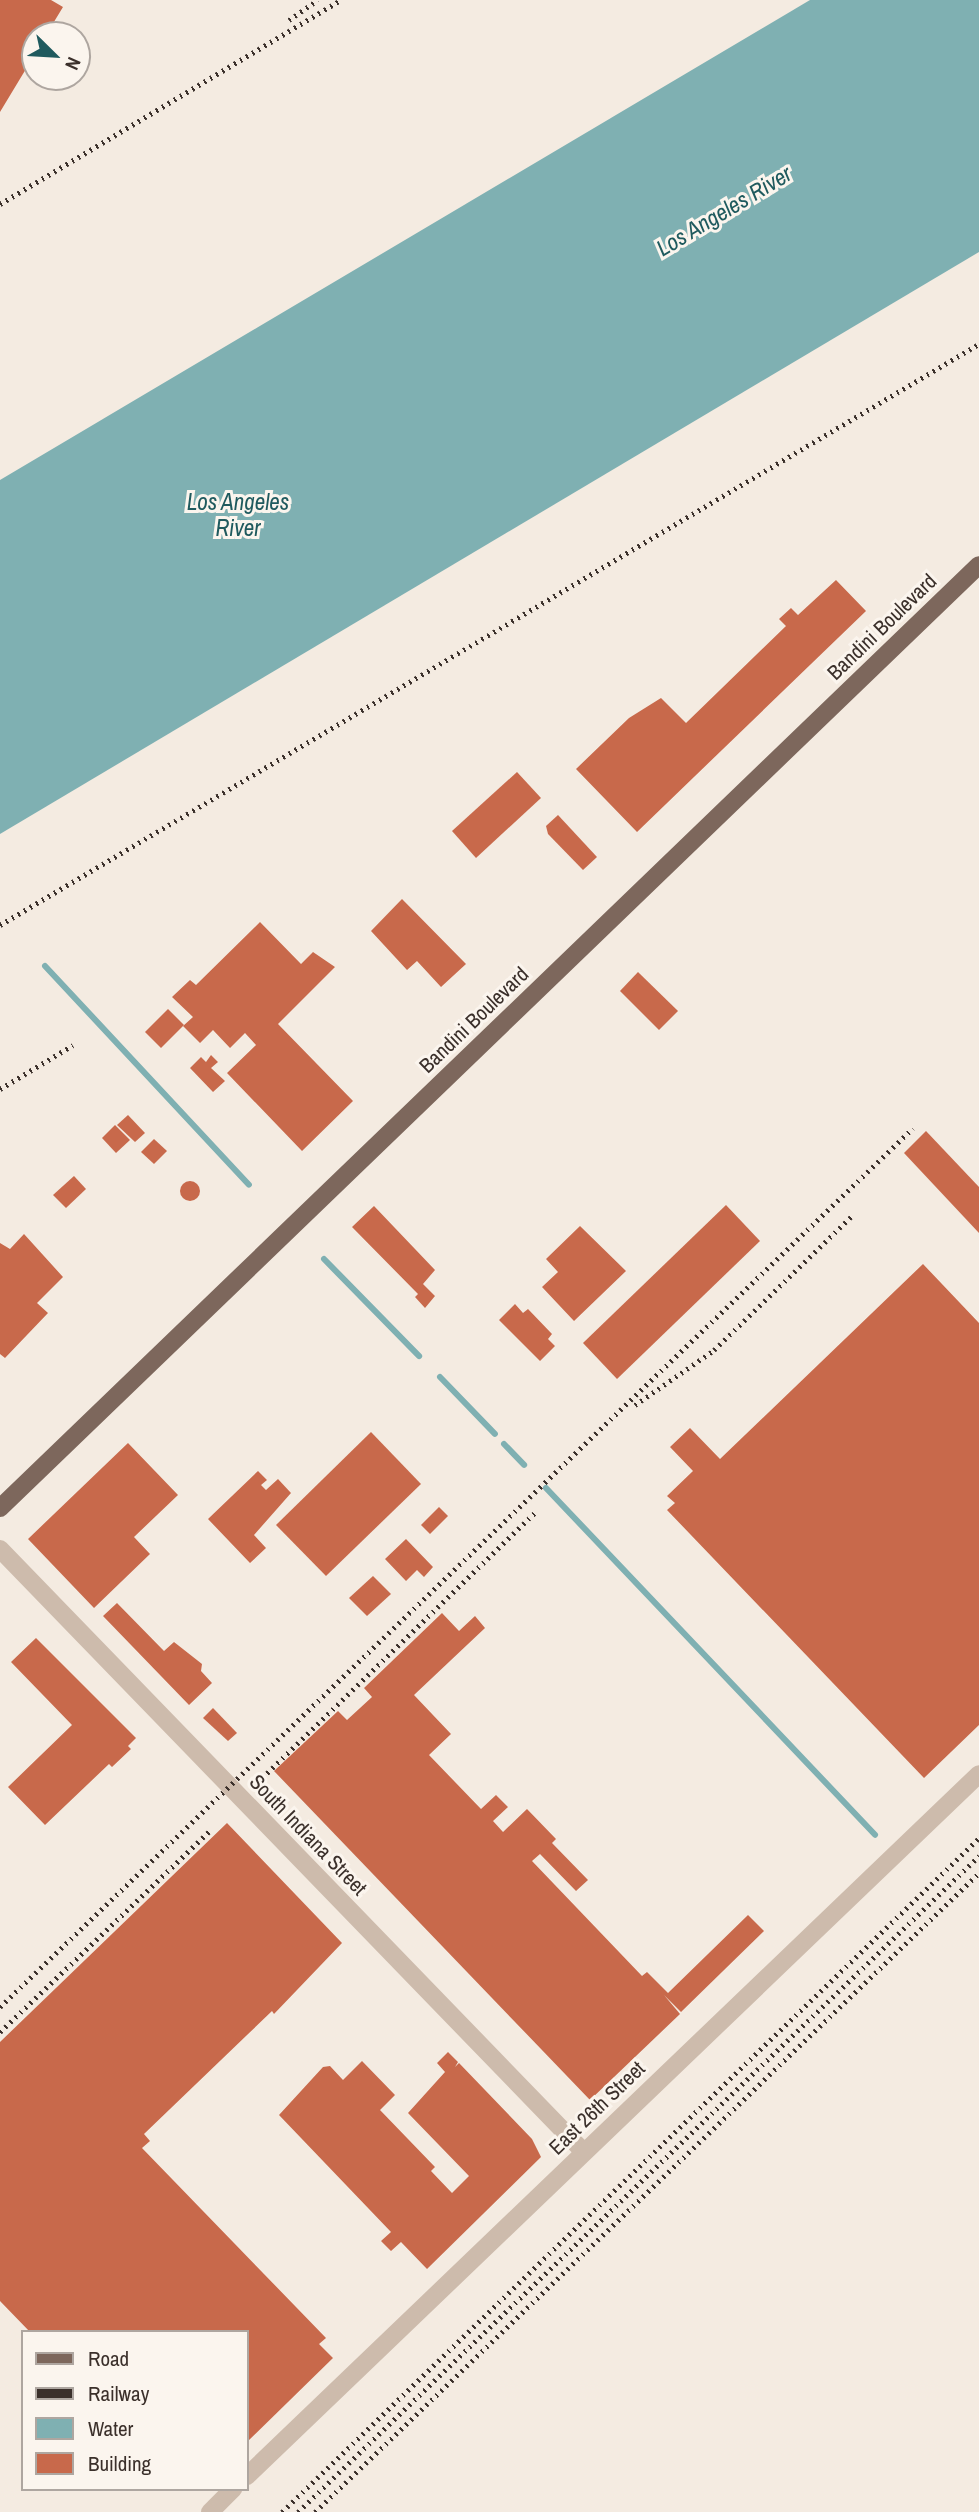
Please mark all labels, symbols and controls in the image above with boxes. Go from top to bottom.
north arrow [21,21,91,91]
text: N [59,53,88,74]
water label: Los Angeles River [651,159,797,263]
water label: Los Angeles River [186,488,290,542]
street label: Bandini Boulevard [822,569,942,685]
street label: Bandini Boulevard [414,962,534,1078]
street label: South Indiana Street [244,1769,372,1901]
street label: East 26th Street [544,2056,650,2160]
legend [21,2330,248,2491]
text: Road [88,2344,129,2373]
text: Railway [88,2379,149,2408]
text: Water [88,2414,133,2443]
text: Building [88,2449,151,2478]

